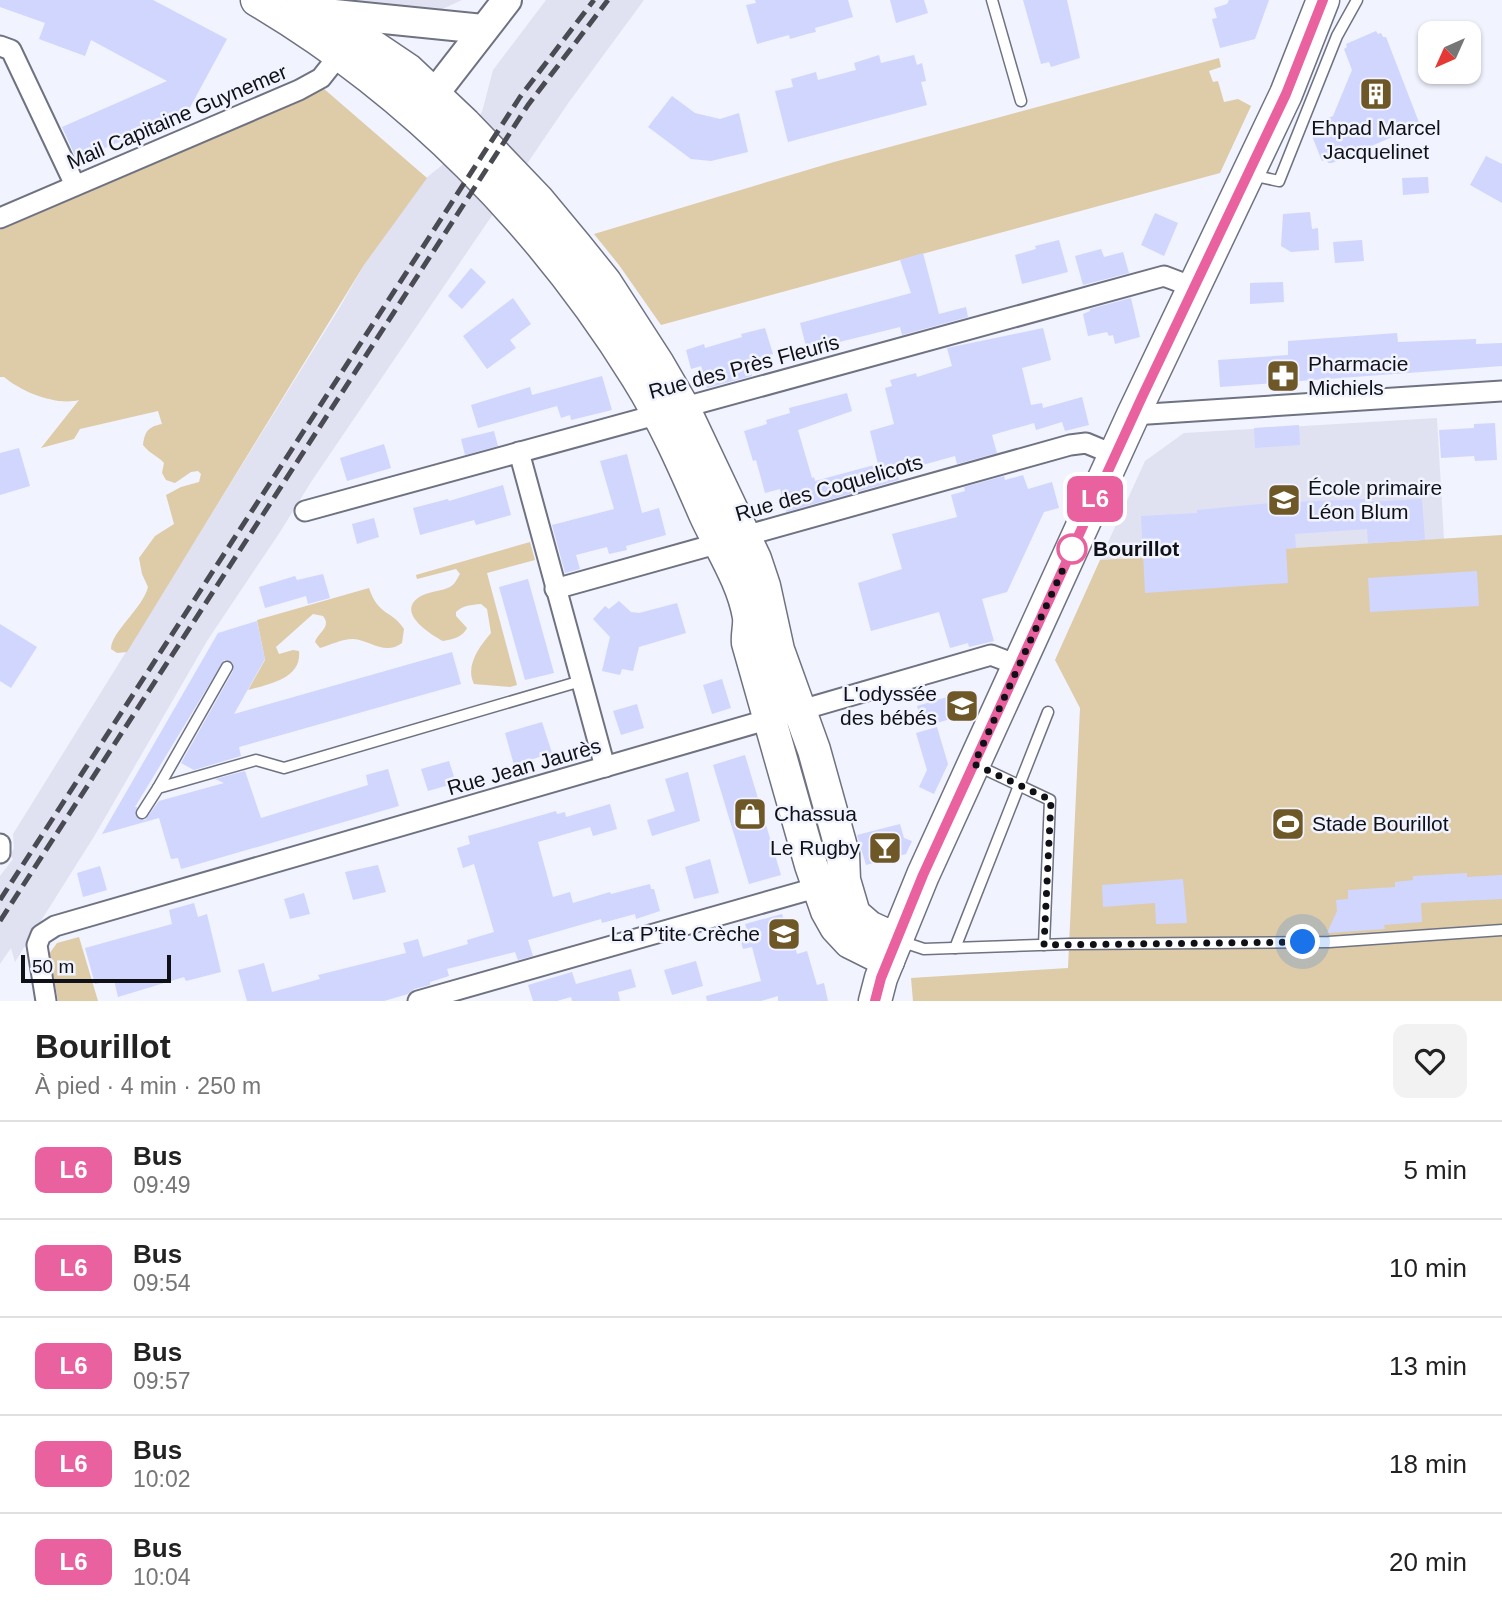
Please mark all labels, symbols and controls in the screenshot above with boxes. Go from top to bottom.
north arrow [1418,21,1480,84]
map controls [1418,21,1481,84]
street label: Mail Capitaine Guynemer [63,60,290,173]
building icon: Ehpad Marcel Jacquelinet [1357,75,1395,113]
place label: Ehpad Marcel Jacquelinet [1311,116,1441,163]
street label: Rue des Près Fleuris [646,330,842,403]
place label: Pharmacie Michiels [1308,352,1408,399]
pharmacy icon: Pharmacie Michiels [1264,357,1302,395]
street label: Rue des Coquelicots [733,450,925,525]
line badge: L6 [1064,476,1126,522]
place label: École primaire Léon Blum [1308,476,1442,523]
school or university icon: École primaire Léon Blum [1265,481,1303,519]
text: L6 [1081,485,1109,512]
marker: Bourillot [1057,534,1087,564]
place label: Bourillot [1093,537,1179,560]
place label: L'odyssée des bébés [840,682,937,729]
school or university icon: L'odyssée des bébés [943,687,981,725]
street label: Rue Jean Jaurès [444,734,603,799]
shop icon: Chassua [731,795,769,833]
place label: Chassua [774,802,857,825]
sports icon: Stade Bourillot [1269,805,1307,843]
place label: Stade Bourillot [1312,812,1449,835]
bar icon: Le Rugby [866,829,904,867]
place label: Le Rugby [770,836,860,859]
school or university icon: La P’tite Crèche [765,915,803,953]
place label: La P’tite Crèche [611,922,760,945]
your location [1285,924,1320,959]
scale bar [21,952,172,984]
text: 50 m [32,956,74,977]
button: heart [1393,1024,1467,1098]
text: Bourillot [35,1028,171,1065]
text: À pied · 4 min · 250 m [35,1073,261,1099]
text: Bus [133,1141,182,1171]
text: 5 min [1403,1155,1467,1185]
text: L6 [59,1156,88,1183]
text: 09:49 [133,1172,191,1198]
text: Bus [133,1239,182,1269]
text: 10 min [1389,1253,1467,1283]
text: L6 [59,1254,88,1281]
text: 09:54 [133,1270,191,1296]
text: Bus [133,1337,182,1367]
text: 13 min [1389,1351,1467,1381]
text: L6 [59,1352,88,1379]
text: 09:57 [133,1368,191,1394]
text: Bus [133,1435,182,1465]
text: 18 min [1389,1449,1467,1479]
text: L6 [59,1450,88,1477]
text: 10:02 [133,1466,191,1492]
text: Bus [133,1533,182,1563]
text: 20 min [1389,1547,1467,1577]
text: L6 [59,1548,88,1575]
text: 10:04 [133,1564,191,1590]

